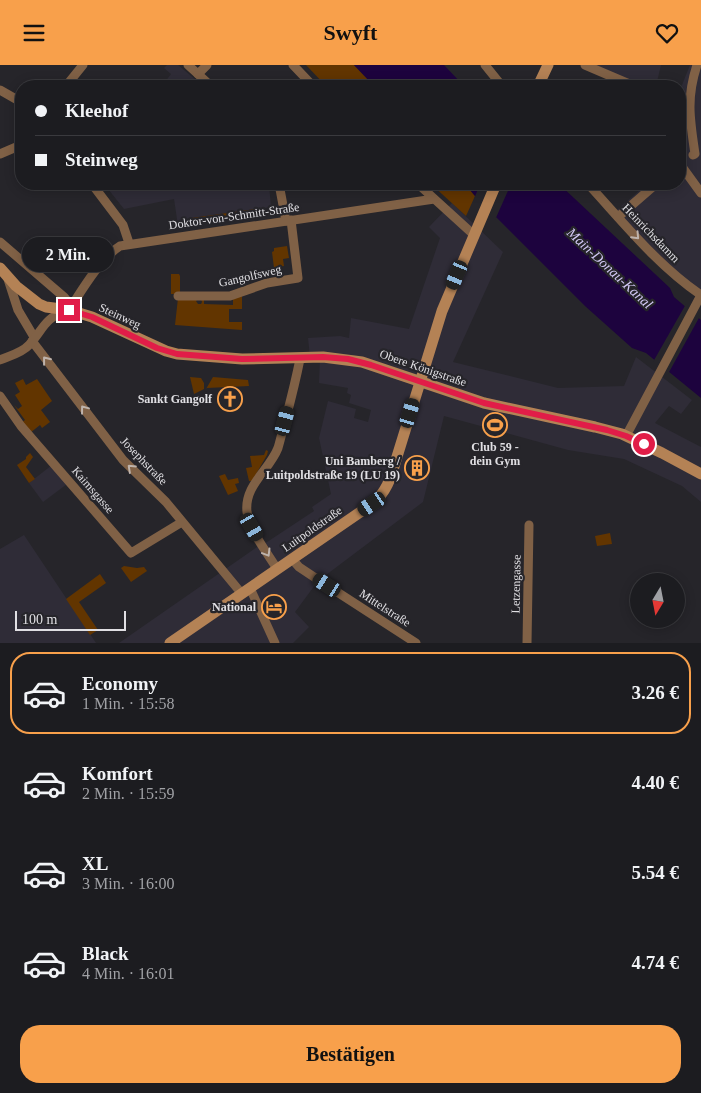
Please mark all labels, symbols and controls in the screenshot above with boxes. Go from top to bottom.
icon: menu [20,19,48,47]
icon: heart [653,19,681,47]
text: Swyft [324,20,377,45]
text: Kleehof [65,100,128,121]
text: Steinweg [65,149,138,170]
street label: Doktor-von-Schmitt-Straße [168,200,300,232]
street label: Heinrichsdamm [619,201,683,266]
water label: Main-Donau-Kanal [563,224,656,312]
one-way arrow [630,231,639,240]
callout: 2 Min. [23,237,115,273]
text: 2 Min. [46,246,90,263]
car [444,258,469,292]
street label: Gangolfsweg [217,262,283,290]
route end [58,299,80,321]
street label: Steinweg [97,300,143,332]
street label: Obere Königstraße [378,347,468,389]
one-way arrow [43,356,52,366]
church icon: Sankt Gangolf [217,386,243,412]
place label: Sankt Gangolf [138,392,213,406]
car [398,396,421,430]
car [273,405,296,437]
one-way arrow [81,406,89,415]
sports icon: Club 59 - dein Gym [482,412,508,438]
route start [633,433,655,455]
street label: Josephstraße [118,434,170,488]
place label: Club 59 - dein Gym [470,440,520,468]
place label: Uni Bamberg / Luitpoldstraße 19 (LU 19) [266,454,401,482]
building icon: Uni Bamberg / Luitpoldstraße 19 (LU 19) [404,455,430,481]
street label: Kaimsgasse [69,464,117,516]
one-way arrow [128,465,137,474]
car [355,489,388,519]
street label: Luitpoldstraße [279,503,345,555]
car [238,510,265,544]
one-way arrow [261,548,271,557]
street label: Letzengasse [508,555,524,613]
car [310,571,343,599]
north arrow [630,573,685,627]
map controls [630,573,685,628]
street label: Mittelstraße [357,586,413,630]
hotel icon: National [261,594,287,620]
place label: National [212,600,257,614]
scale bar [15,608,126,631]
text: 100 m [22,612,57,627]
icon: car [22,671,67,716]
text: Economy [82,673,158,694]
text: 3.26 € [632,682,679,703]
text: 1 Min. · 15:58 [82,695,174,712]
icon: car [22,761,67,806]
text: Komfort [82,763,153,784]
text: 4.40 € [632,772,679,793]
text: 2 Min. · 15:59 [82,785,174,802]
icon: car [22,851,67,896]
text: XL [82,853,108,874]
text: 5.54 € [632,862,679,883]
text: 3 Min. · 16:00 [82,875,174,892]
icon: car [22,941,67,986]
text: Black [82,943,128,964]
text: 4.74 € [632,952,679,973]
text: 4 Min. · 16:01 [82,965,174,982]
button: Bestätigen [20,1025,681,1083]

